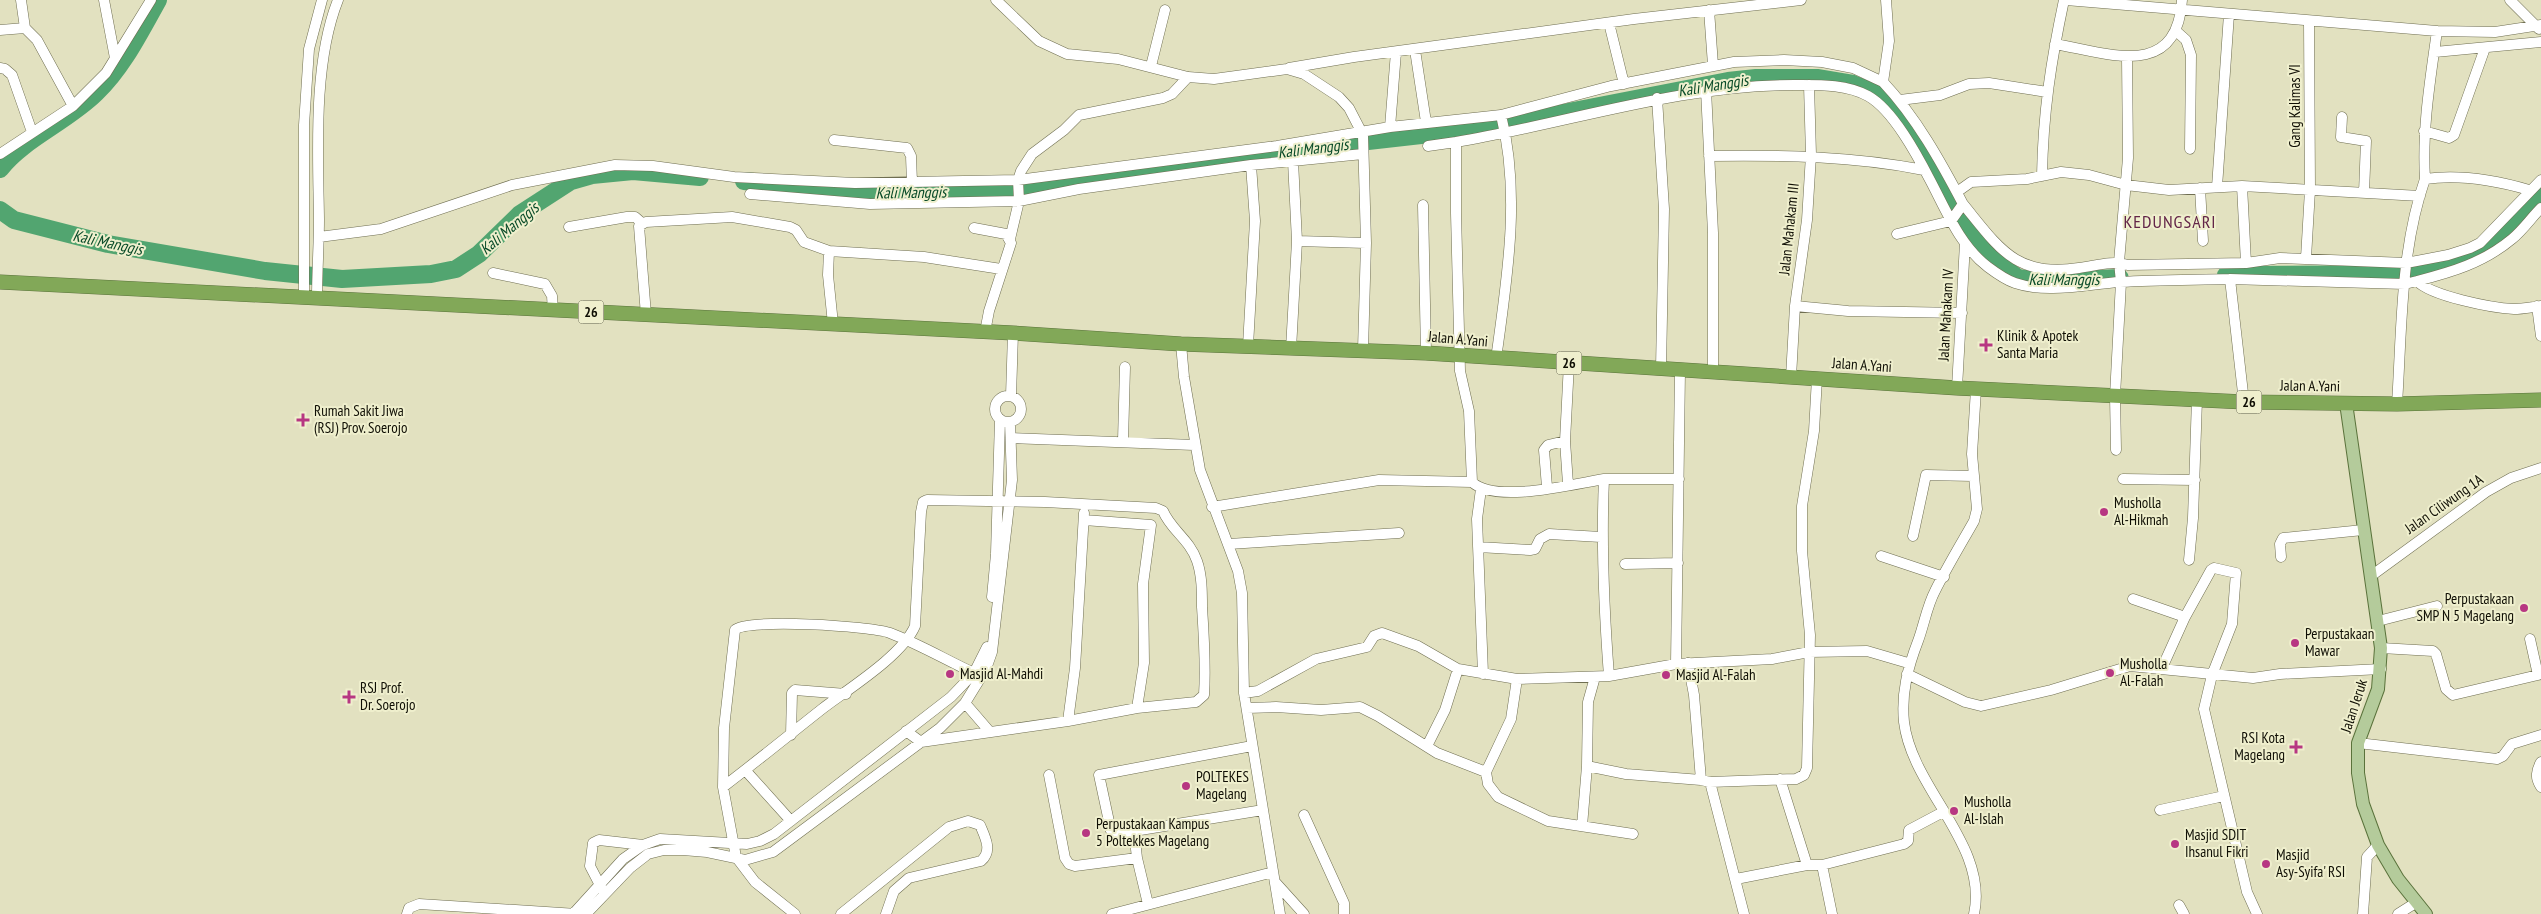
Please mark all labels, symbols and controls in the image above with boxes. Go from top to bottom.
street label: Gang Kalimas VI [2285,64,2304,148]
water label: Kali Manggis [1676,69,1751,100]
water label: Kali Manggis [1277,134,1351,162]
water label: Kali Manggis [875,181,948,203]
street label: Jalan Mahakam III [1774,182,1803,277]
water label: Kali Manggis [475,197,544,258]
district label: KEDUNGSARI [2123,210,2217,233]
water label: Kali Manggis [71,225,146,259]
street label: Jalan Mahakam IV [1934,268,1957,363]
water label: Kali Manggis [2029,269,2101,289]
road number: 26 [578,300,604,324]
street label: Jalan A.Yani [1426,326,1489,351]
place label: Klinik & Apotek Santa Maria [1997,326,2079,362]
marker: Klinik & Apotek Santa Maria [1979,338,1993,352]
road number: 26 [1556,352,1582,374]
street label: Jalan A.Yani [1830,353,1893,376]
street label: Jalan A.Yani [2279,375,2340,396]
road number: 26 [2236,391,2262,414]
place label: Rumah Sakit Jiwa (RSJ) Prov. Soerojo [314,401,407,437]
marker: Rumah Sakit Jiwa (RSJ) Prov. Soerojo [296,413,310,427]
street label: Jalan Ciliwung 1A [2400,469,2487,538]
place label: Musholla Al-Hikmah [2114,493,2168,529]
marker: Musholla Al-Hikmah [2098,506,2110,518]
place label: Perpustakaan SMP N 5 Magelang [2417,589,2514,625]
marker: Perpustakaan SMP N 5 Magelang [2518,602,2530,614]
place label: Perpustakaan Mawar [2305,624,2374,660]
marker: Perpustakaan Mawar [2289,637,2301,649]
place label: Musholla Al-Falah [2120,654,2167,690]
place label: Masjid Al-Mahdi [960,664,1043,683]
place label: Masjid Al-Falah [1676,665,1756,684]
marker: Musholla Al-Falah [2104,667,2116,679]
marker: Masjid Al-Mahdi [944,668,956,680]
marker: Masjid Al-Falah [1660,669,1672,681]
street label: Jalan Jeruk [2336,677,2371,736]
place label: RSJ Prof. Dr. Soerojo [360,678,415,714]
marker: RSJ Prof. Dr. Soerojo [342,690,356,704]
place label: RSI Kota Magelang [2234,728,2285,764]
marker: RSI Kota Magelang [2289,740,2303,754]
place label: POLTEKES Magelang [1196,767,1249,803]
marker: POLTEKES Magelang [1180,780,1192,792]
place label: Musholla Al-Islah [1964,792,2011,828]
marker: Musholla Al-Islah [1948,805,1960,817]
place label: Perpustakaan Kampus 5 Poltekkes Magelang [1096,814,1209,850]
place label: Masjid SDIT Ihsanul Fikri [2185,825,2249,861]
marker: Perpustakaan Kampus 5 Poltekkes Magelang [1080,827,1092,839]
marker: Masjid SDIT Ihsanul Fikri [2169,838,2181,850]
place label: Masjid Asy-Syifa' RSI [2276,845,2345,881]
marker: Masjid Asy-Syifa' RSI [2260,858,2272,870]

